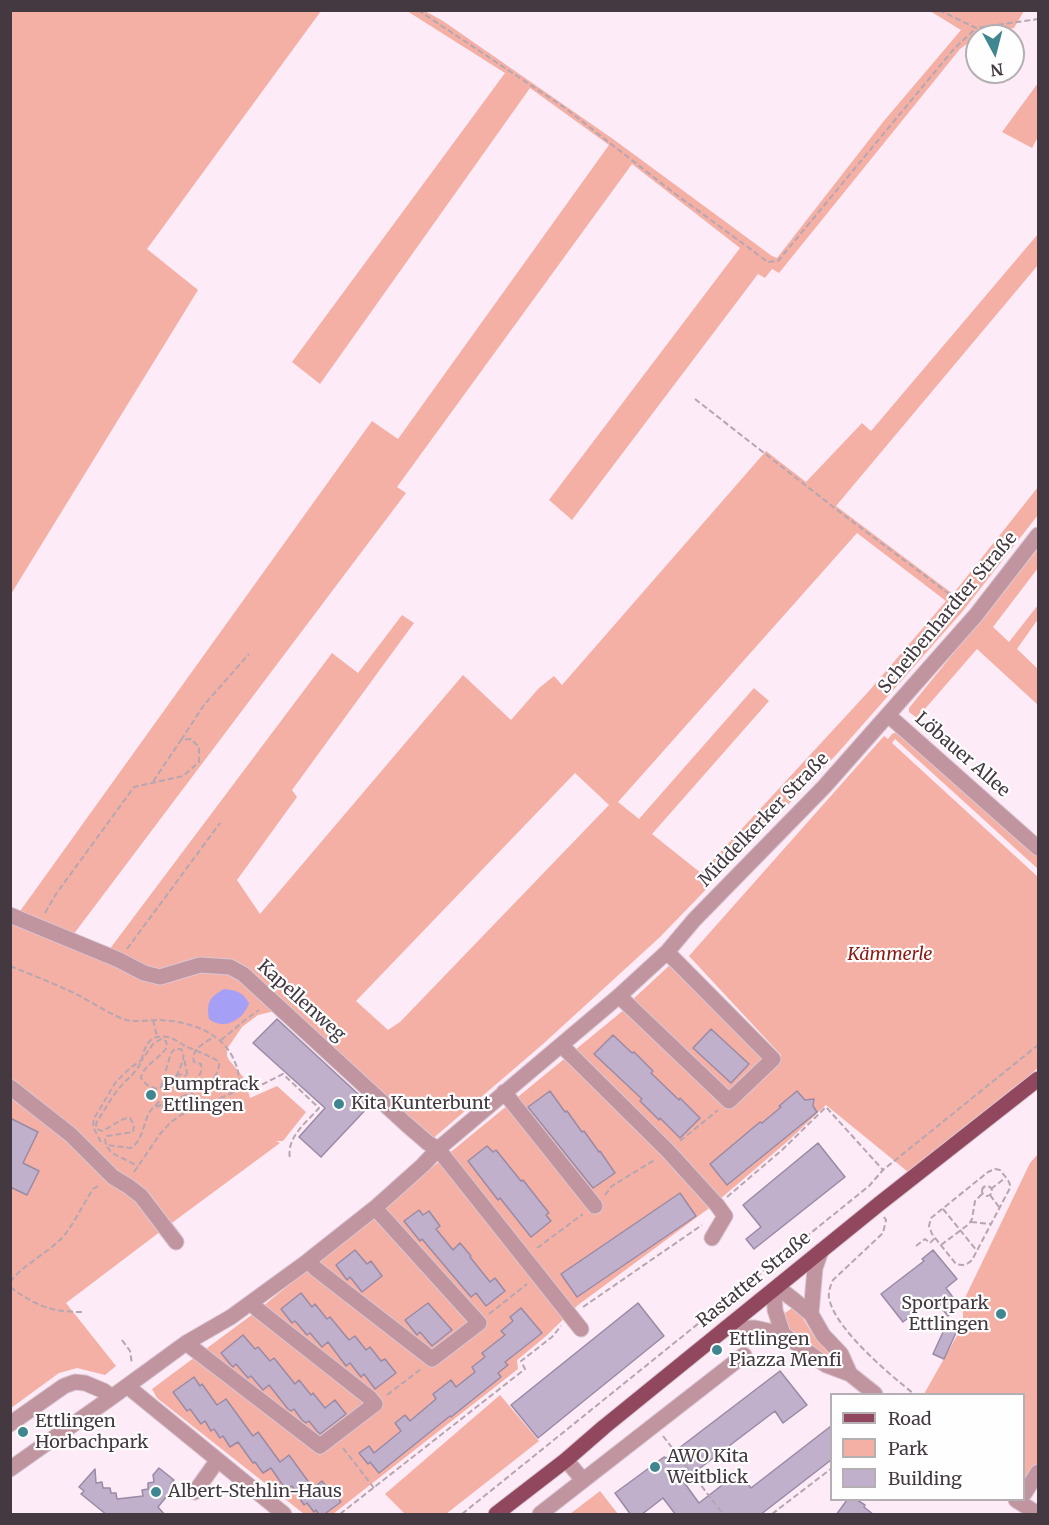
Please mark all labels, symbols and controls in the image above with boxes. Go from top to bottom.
north arrow [965,24,1025,84]
text: N [989,59,1004,81]
street label: Scheibenhardter Straße [874,528,1022,698]
street label: Löbauer Allee [910,708,1014,802]
street label: Middelkerker Straße [694,749,834,891]
park label: Kämmerle [847,944,933,966]
street label: Kapellenweg [253,956,349,1046]
place label: Pumptrack Ettlingen [163,1074,259,1116]
marker: Pumptrack Ettlingen [144,1088,158,1102]
place label: Kita Kunterbunt [351,1093,490,1115]
marker: Kita Kunterbunt [332,1097,346,1111]
street label: Rastatter Straße [693,1228,815,1332]
place label: Sportpark Ettlingen [901,1293,989,1336]
marker: Sportpark Ettlingen [994,1307,1008,1321]
place label: Ettlingen Piazza Menfi [729,1329,842,1372]
marker: Ettlingen Piazza Menfi [710,1343,724,1357]
legend [830,1393,1025,1501]
text: Road [888,1407,932,1430]
place label: Ettlingen Horbachpark [35,1411,148,1454]
marker: Ettlingen Horbachpark [16,1425,30,1439]
text: Park [888,1437,928,1460]
place label: AWO Kita Weitblick [667,1446,748,1488]
marker: AWO Kita Weitblick [648,1460,662,1474]
text: Building [888,1467,962,1490]
place label: Albert-Stehlin-Haus [168,1481,342,1503]
marker: Albert-Stehlin-Haus [149,1485,163,1499]

